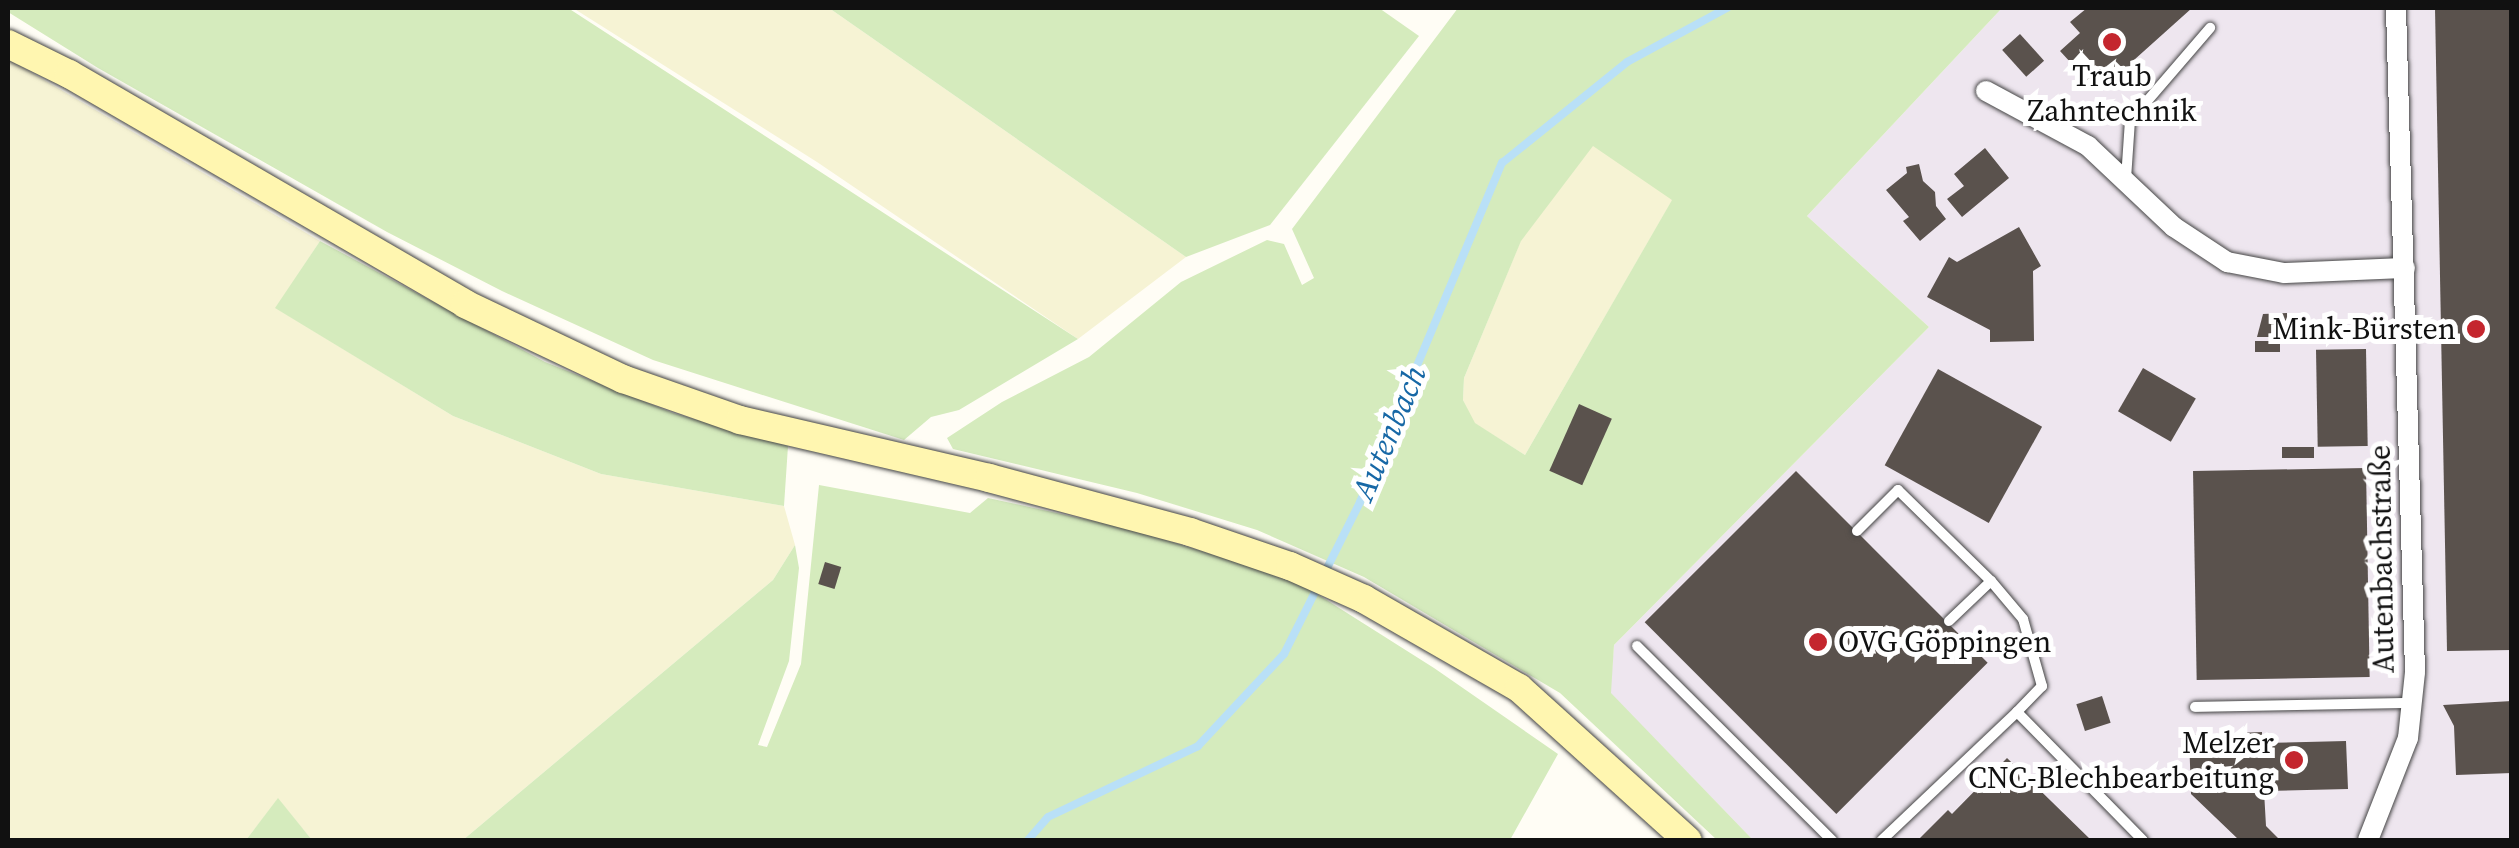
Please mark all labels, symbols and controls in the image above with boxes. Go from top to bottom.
marker: Traub Zahntechnik [2101,31,2123,53]
place label: Traub Zahntechnik [2028,58,2196,128]
place label: Mink-Bürsten [2272,311,2456,347]
marker: Mink-Bürsten [2465,318,2487,340]
water label: Autenbach [1343,360,1435,506]
street label: Autenbachstraße [2362,445,2402,673]
place label: OVG Göppingen [1838,624,2051,660]
marker: OVG Göppingen [1807,631,1829,653]
place label: Melzer CNC-Blechbearbeitung [1968,725,2274,796]
marker: Melzer CNC-Blechbearbeitung [2283,749,2305,771]

